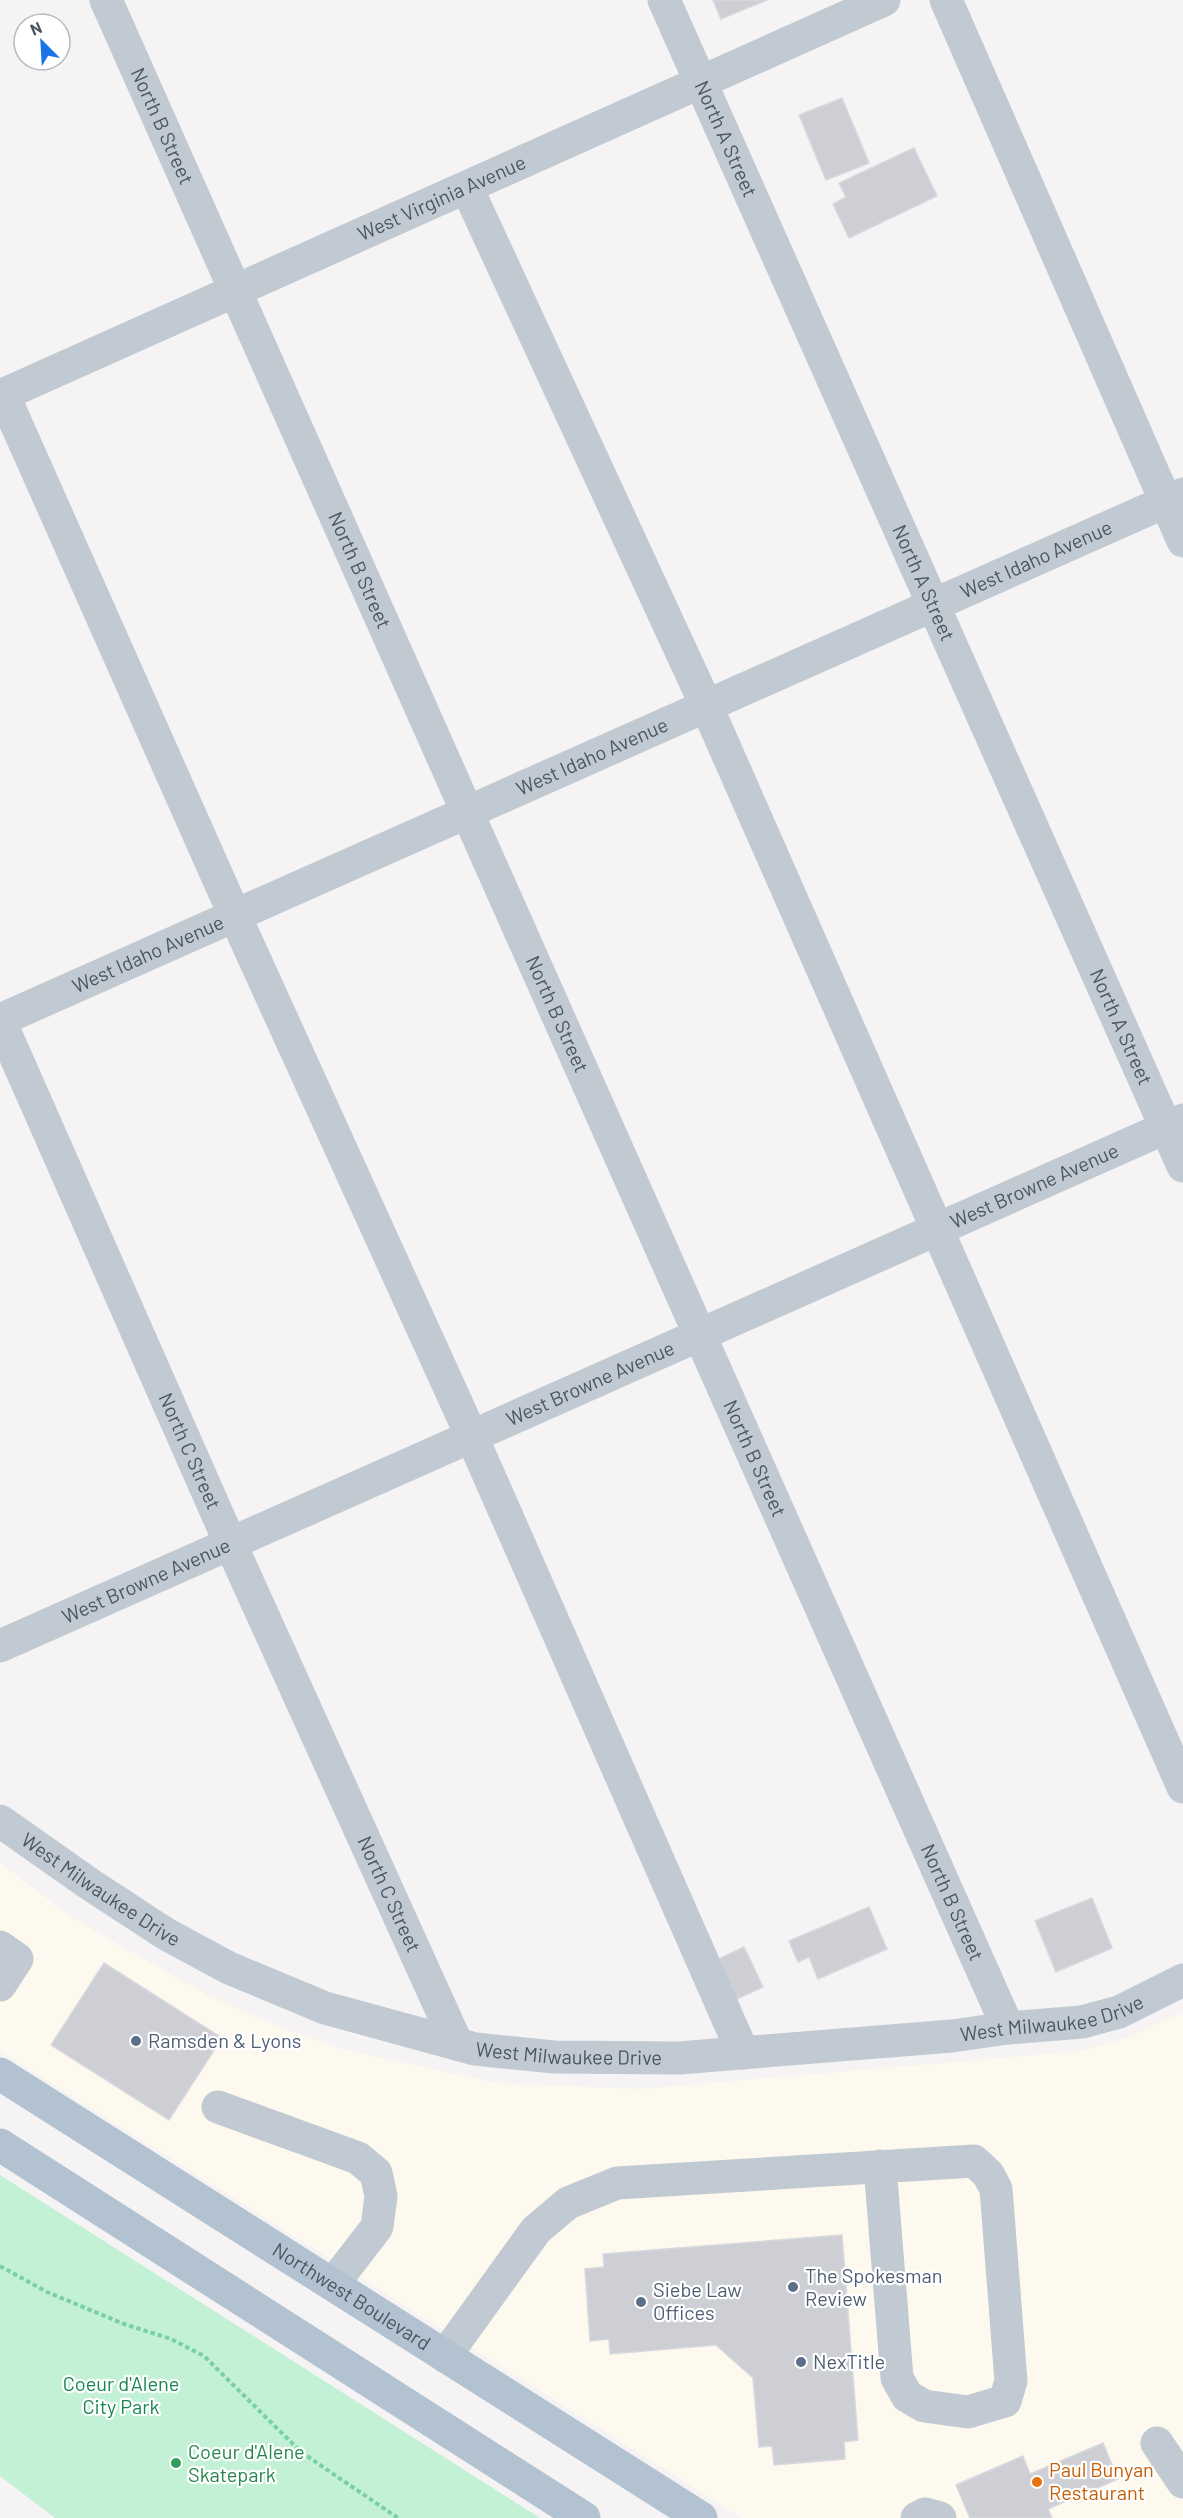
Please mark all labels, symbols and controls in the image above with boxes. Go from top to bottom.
north arrow [12,12,72,72]
text: N [27,17,44,39]
street label: North B Street [127,64,199,188]
street label: North A Street [690,77,763,200]
street label: West Virginia Avenue [354,149,529,245]
street label: North B Street [324,508,397,632]
street label: West Idaho Avenue [956,514,1115,603]
street label: North A Street [888,521,961,644]
street label: West Idaho Avenue [512,712,671,800]
street label: West Idaho Avenue [68,909,227,997]
street label: North B Street [522,952,594,1076]
street label: North A Street [1086,965,1158,1088]
street label: West Browne Avenue [946,1137,1122,1233]
street label: West Browne Avenue [502,1335,678,1430]
street label: North C Street [154,1389,227,1513]
street label: North B Street [719,1396,792,1520]
street label: West Browne Avenue [58,1532,234,1628]
street label: West Milwaukee Drive [17,1827,185,1951]
street label: North C Street [353,1832,427,1956]
street label: North B Street [917,1840,989,1964]
street label: West Milwaukee Drive [958,1989,1147,2046]
place label: Ramsden & Lyons [148,2028,301,2052]
marker: Ramsden & Lyons [129,2034,143,2048]
street label: West Milwaukee Drive [475,2036,662,2069]
street label: Northwest Boulevard [269,2237,435,2355]
place label: The Spokesman Review [805,2263,942,2310]
place label: Siebe Law Offices [653,2277,742,2324]
marker: The Spokesman Review [786,2280,800,2294]
marker: Siebe Law Offices [634,2295,648,2309]
place label: NexTitle [813,2349,885,2373]
marker: NexTitle [794,2355,808,2369]
park label: Coeur d'Alene City Park [63,2371,179,2418]
place label: Coeur d'Alene Skatepark [188,2439,305,2486]
marker: Coeur d'Alene Skatepark [169,2456,183,2470]
place label: Paul Bunyan Restaurant [1049,2457,1154,2504]
marker: Paul Bunyan Restaurant [1030,2475,1044,2489]

